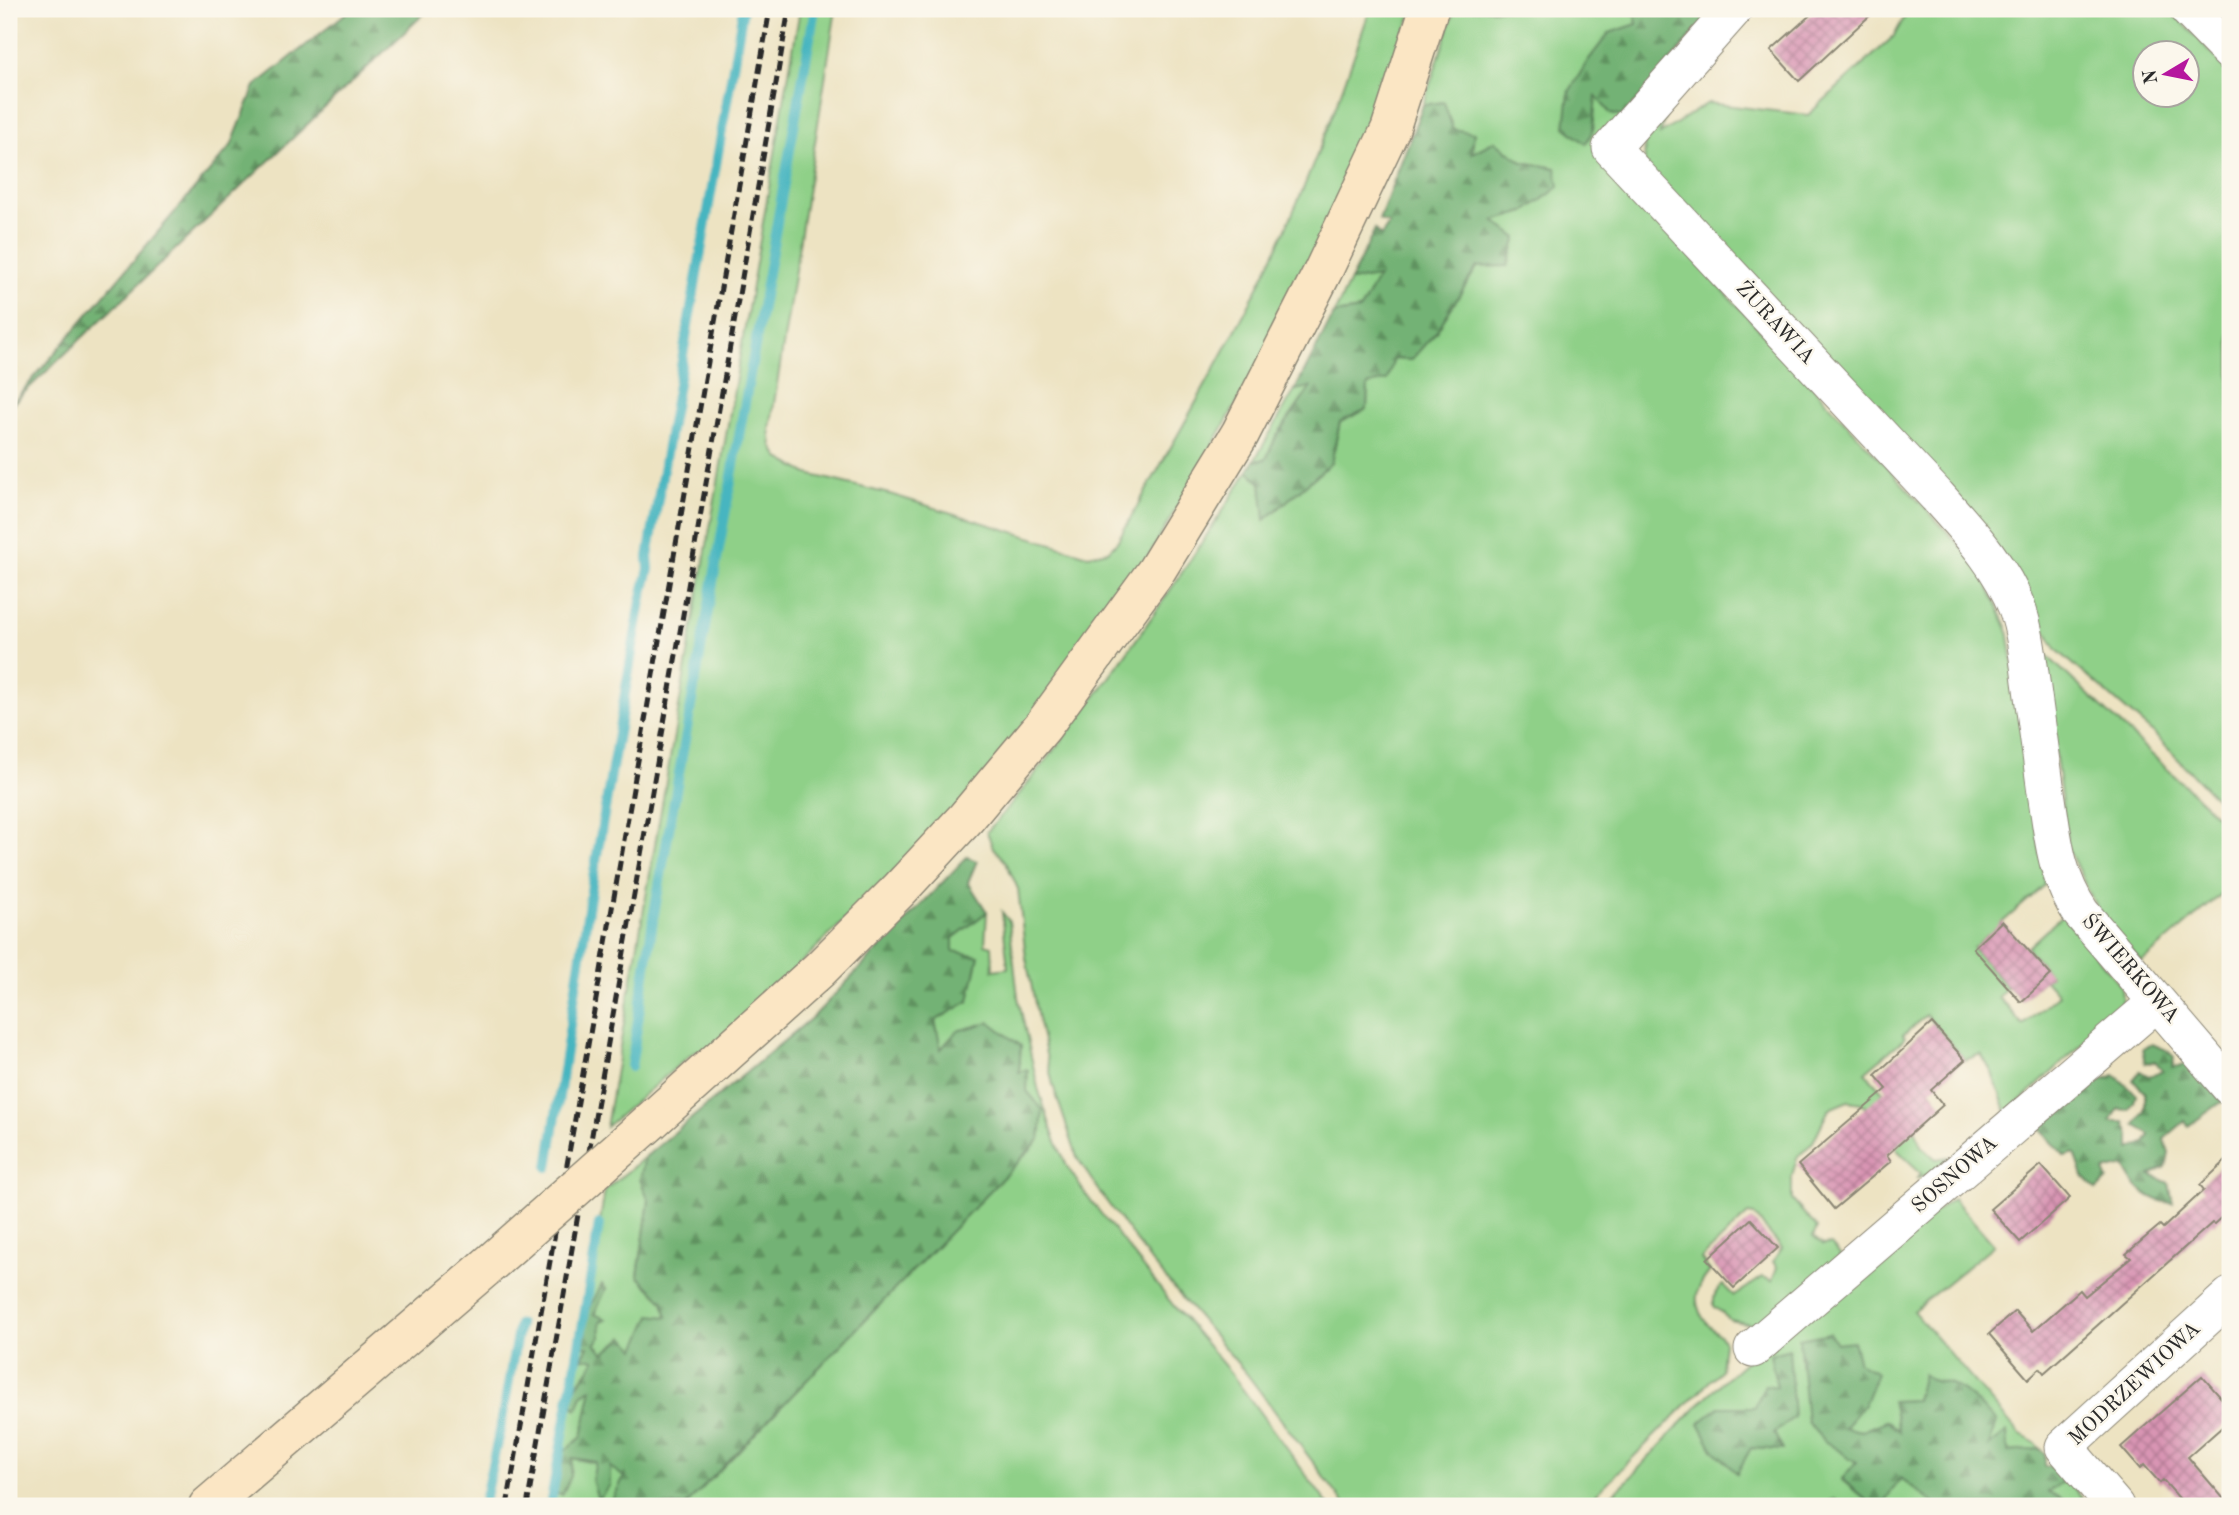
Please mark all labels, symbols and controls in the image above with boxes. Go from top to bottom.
north arrow [2130,38,2200,108]
text: N [2141,67,2162,85]
street label: ŻURAWIA [1732,275,1821,368]
street label: ŚWIERKOWA [2077,907,2187,1027]
street label: SOSNOWA [1908,1133,2002,1217]
street label: MODRZEWIOWA [2065,1318,2205,1450]

